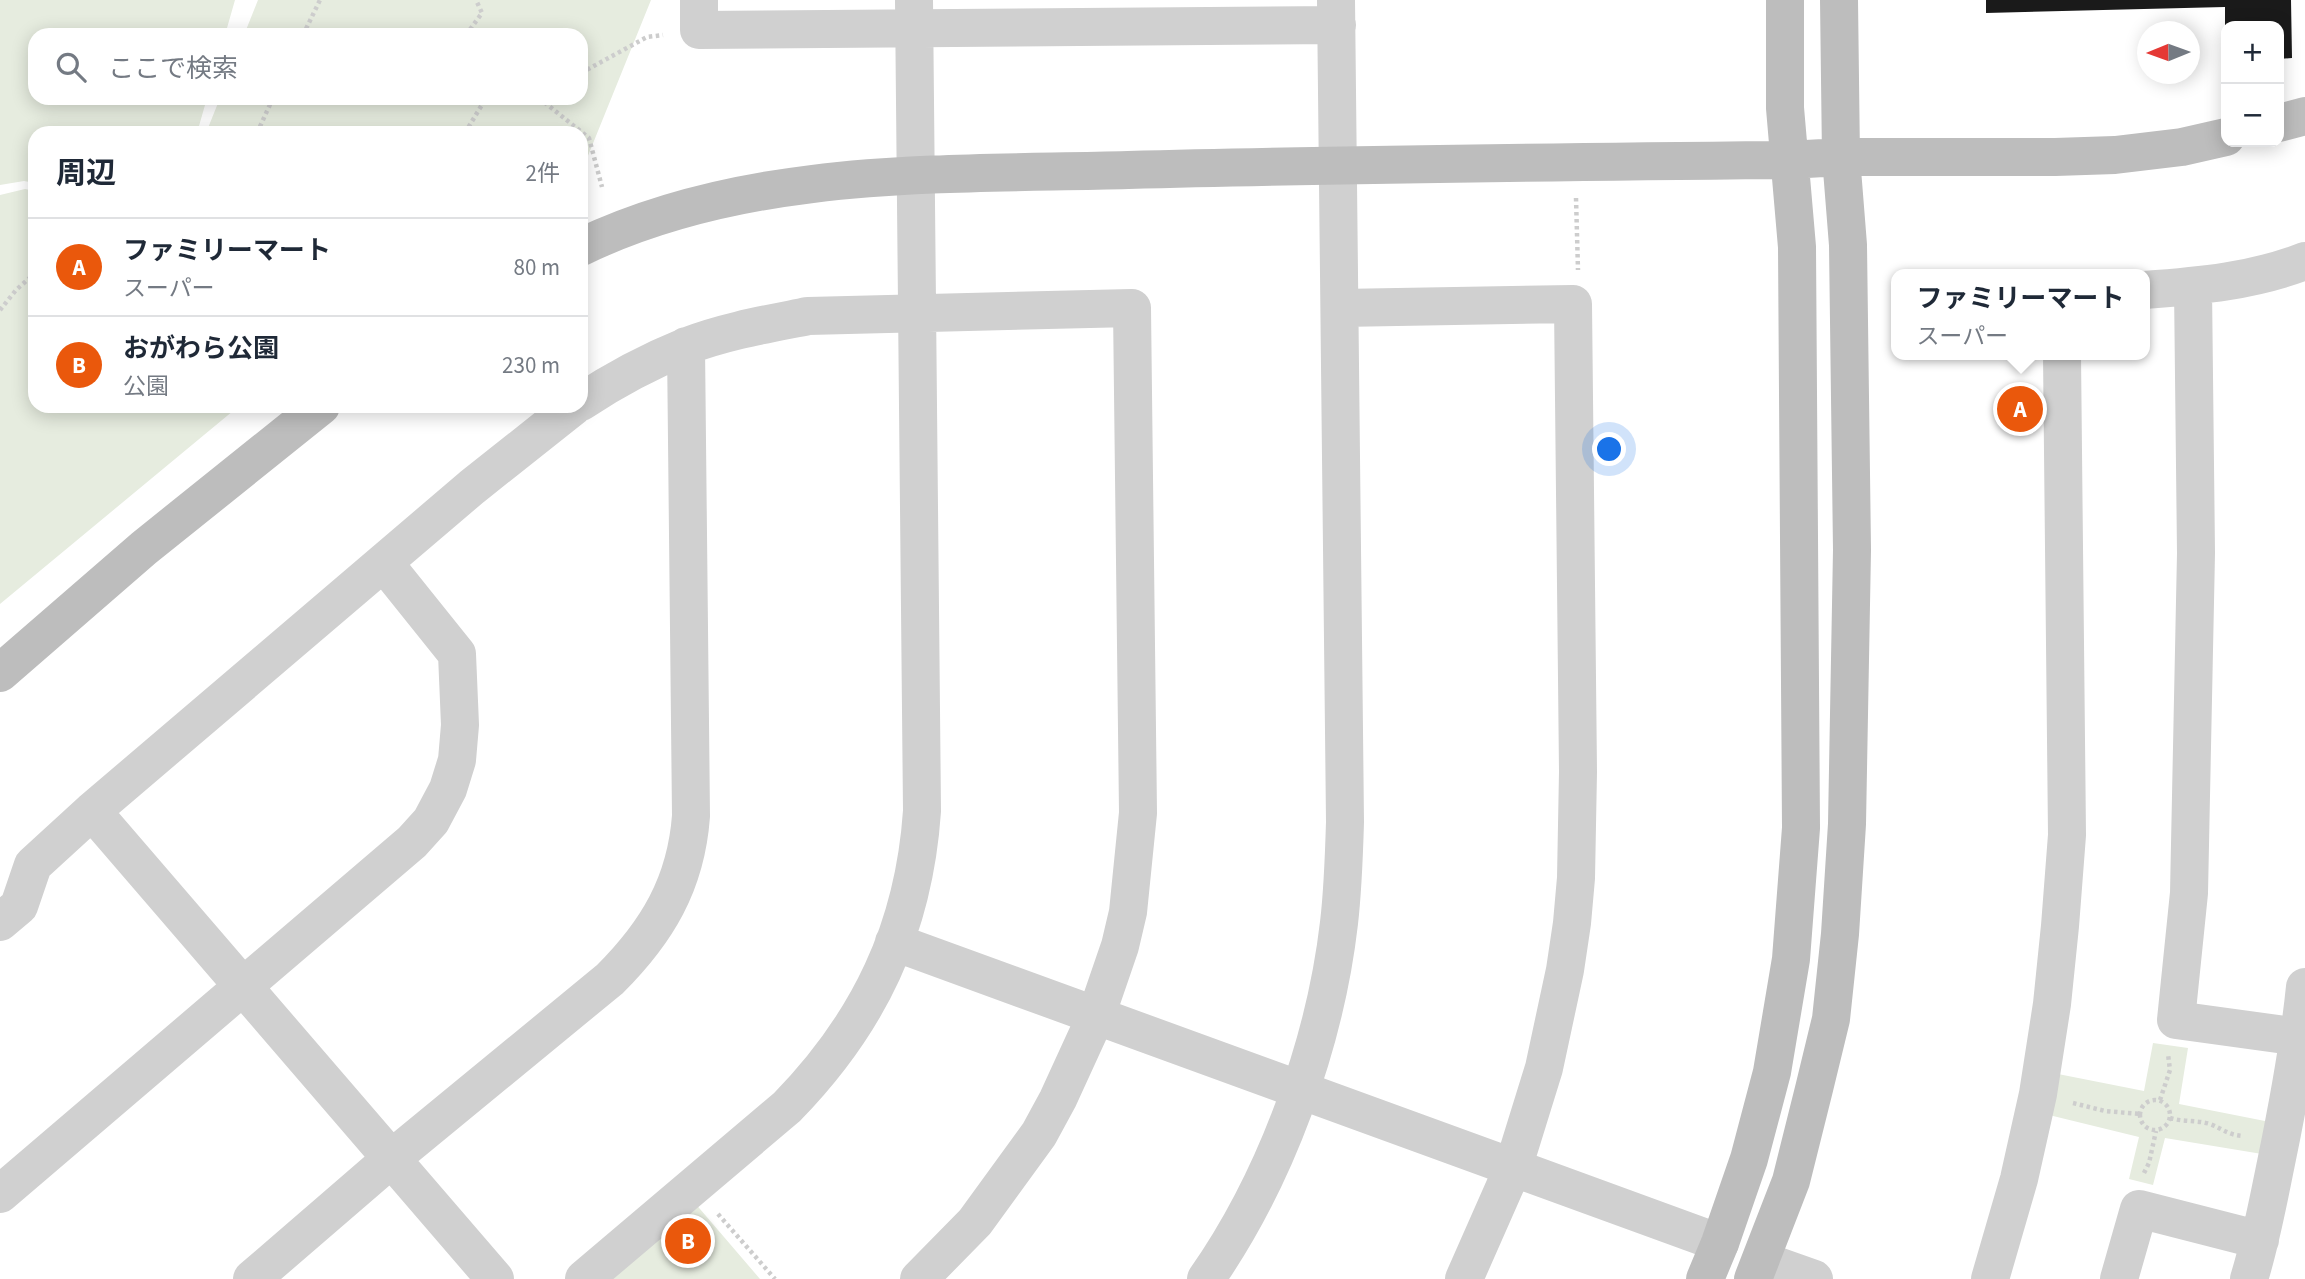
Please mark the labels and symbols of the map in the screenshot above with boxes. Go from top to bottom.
north arrow [2137,21,2200,84]
pin: A [1997,383,2043,435]
your location [1592,432,1626,466]
pin: B [665,1215,711,1267]

